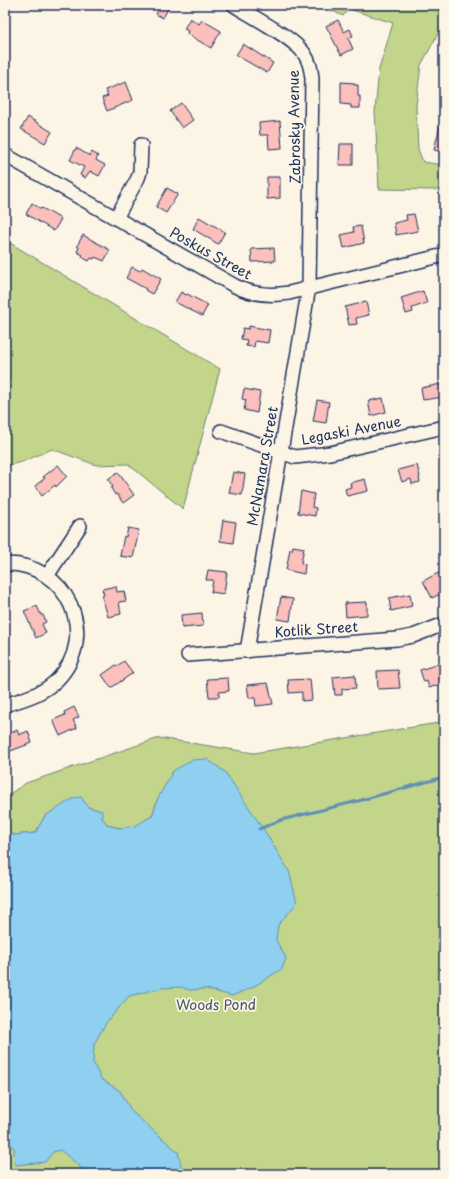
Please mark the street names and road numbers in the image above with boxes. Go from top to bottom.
street label: Zabrosky Avenue [282,69,305,184]
street label: Poskus Street [166,222,256,284]
street label: McNamara Street [241,404,283,527]
street label: Legaski Avenue [299,410,403,450]
street label: Kotlik Street [274,616,359,642]

